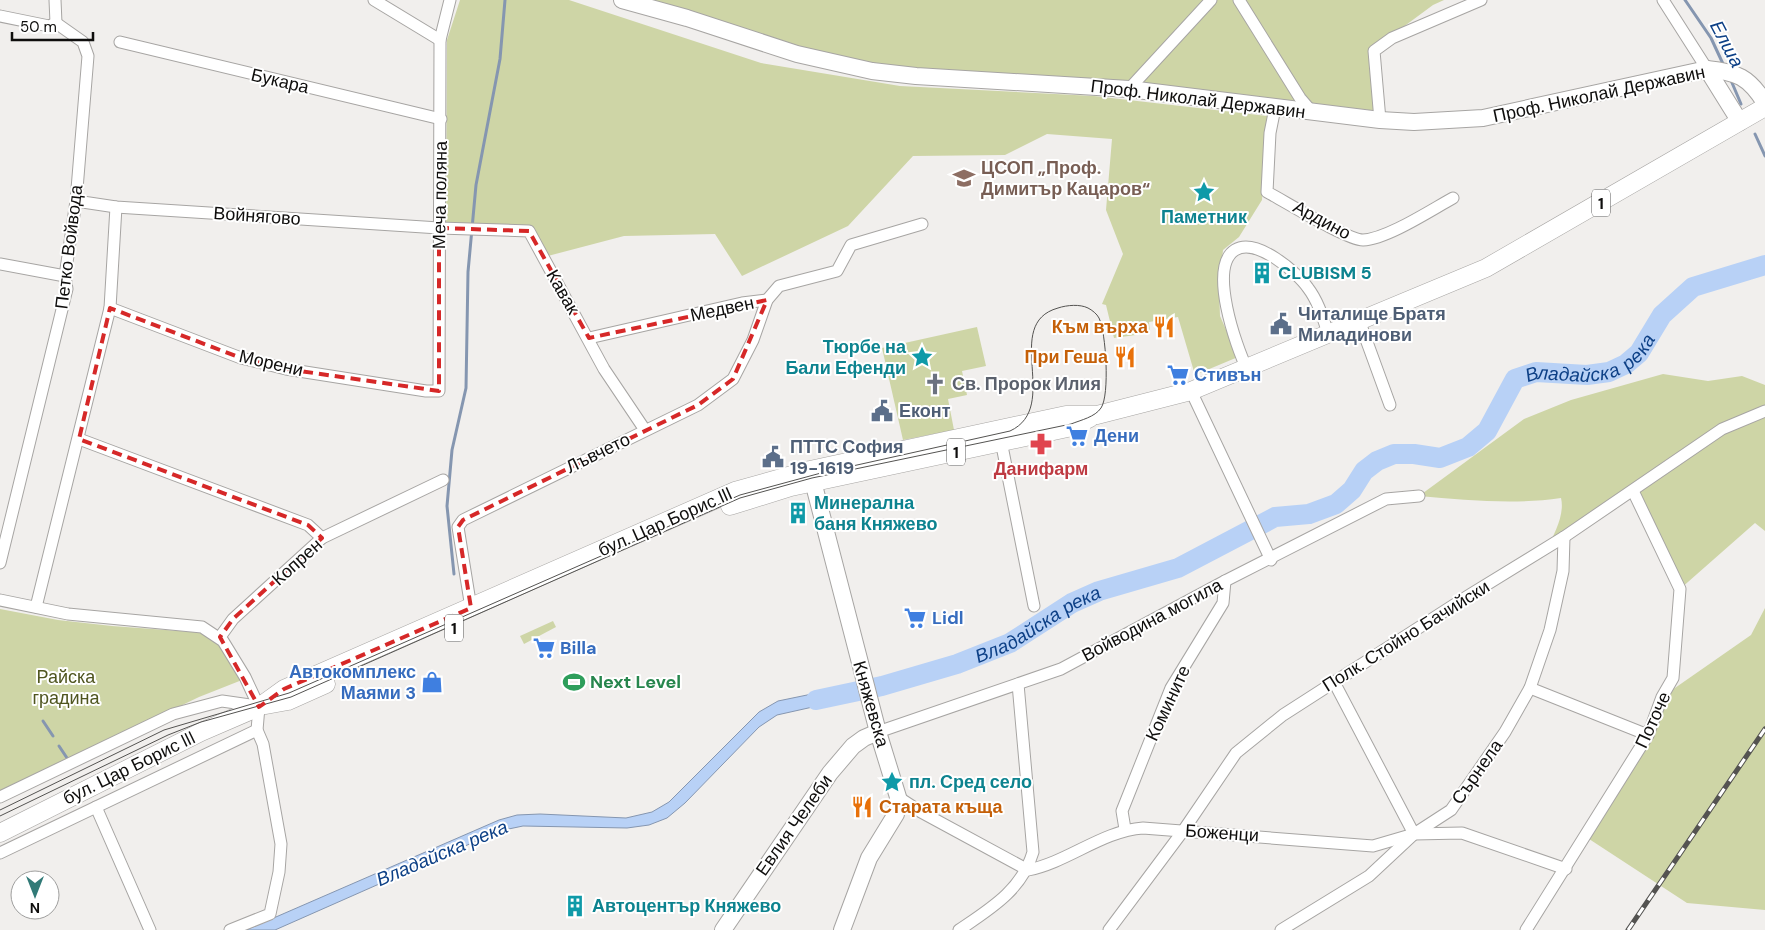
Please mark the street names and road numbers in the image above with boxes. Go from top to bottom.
street label: Проф. Николай Державин [1491,60,1707,128]
street label: Букара [249,63,312,100]
street label: Проф. Николай Державин [1089,74,1307,124]
street label: Меча поляна [427,140,453,249]
street label: Петко Войвода [49,183,89,311]
road number: 1 [1592,190,1610,217]
street label: Ардино [1289,195,1355,245]
street label: Войнягово [213,201,301,231]
street label: Кавак [541,265,585,319]
street label: Медвен [688,291,756,327]
street label: Морени [237,344,305,382]
street label: Лъвчето [562,427,634,479]
road number: 1 [947,438,965,466]
street label: бул. Цар Борис III [594,482,736,562]
street label: Копрен [267,533,327,591]
street label: Войводина могила [1078,572,1227,667]
street label: Полк. Стойно Бачийски [1318,575,1494,697]
road number: 1 [445,614,463,641]
street label: Княжевска [847,658,895,751]
street label: Комините [1140,661,1196,745]
street label: Поточе [1630,688,1676,752]
street label: бул. Цар Борис III [59,726,199,810]
street label: Сърнела [1446,734,1509,809]
street label: Евлия Челеби [750,770,838,880]
street label: Боженци [1184,818,1260,848]

